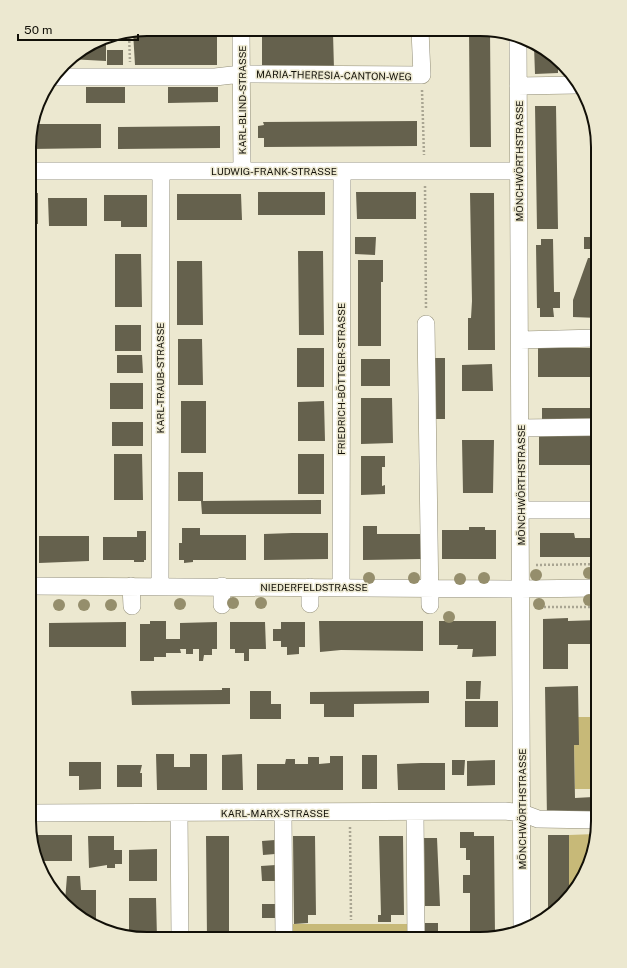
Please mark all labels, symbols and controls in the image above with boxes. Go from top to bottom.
scale bar [18,16,138,42]
text: 50 m [24,23,52,37]
street label: KARL-BLIND-STRASSE [236,45,248,155]
street label: MARIA-THERESIA-CANTON-WEG [256,68,412,82]
street label: MÖNCHWÖRTHSTRASSE [513,100,525,222]
street label: LUDWIG-FRANK-STRASSE [211,165,337,177]
street label: FRIEDRICH-BÖTTGER-STRASSE [335,303,347,455]
street label: KARL-TRAUB-STRASSE [154,322,166,434]
street label: MÖNCHWÖRTHSTRASSE [515,424,527,546]
street label: NIEDERFELDSTRASSE [260,581,368,593]
street label: MÖNCHWÖRTHSTRASSE [516,748,528,870]
street label: KARL-MARX-STRASSE [221,807,329,819]

